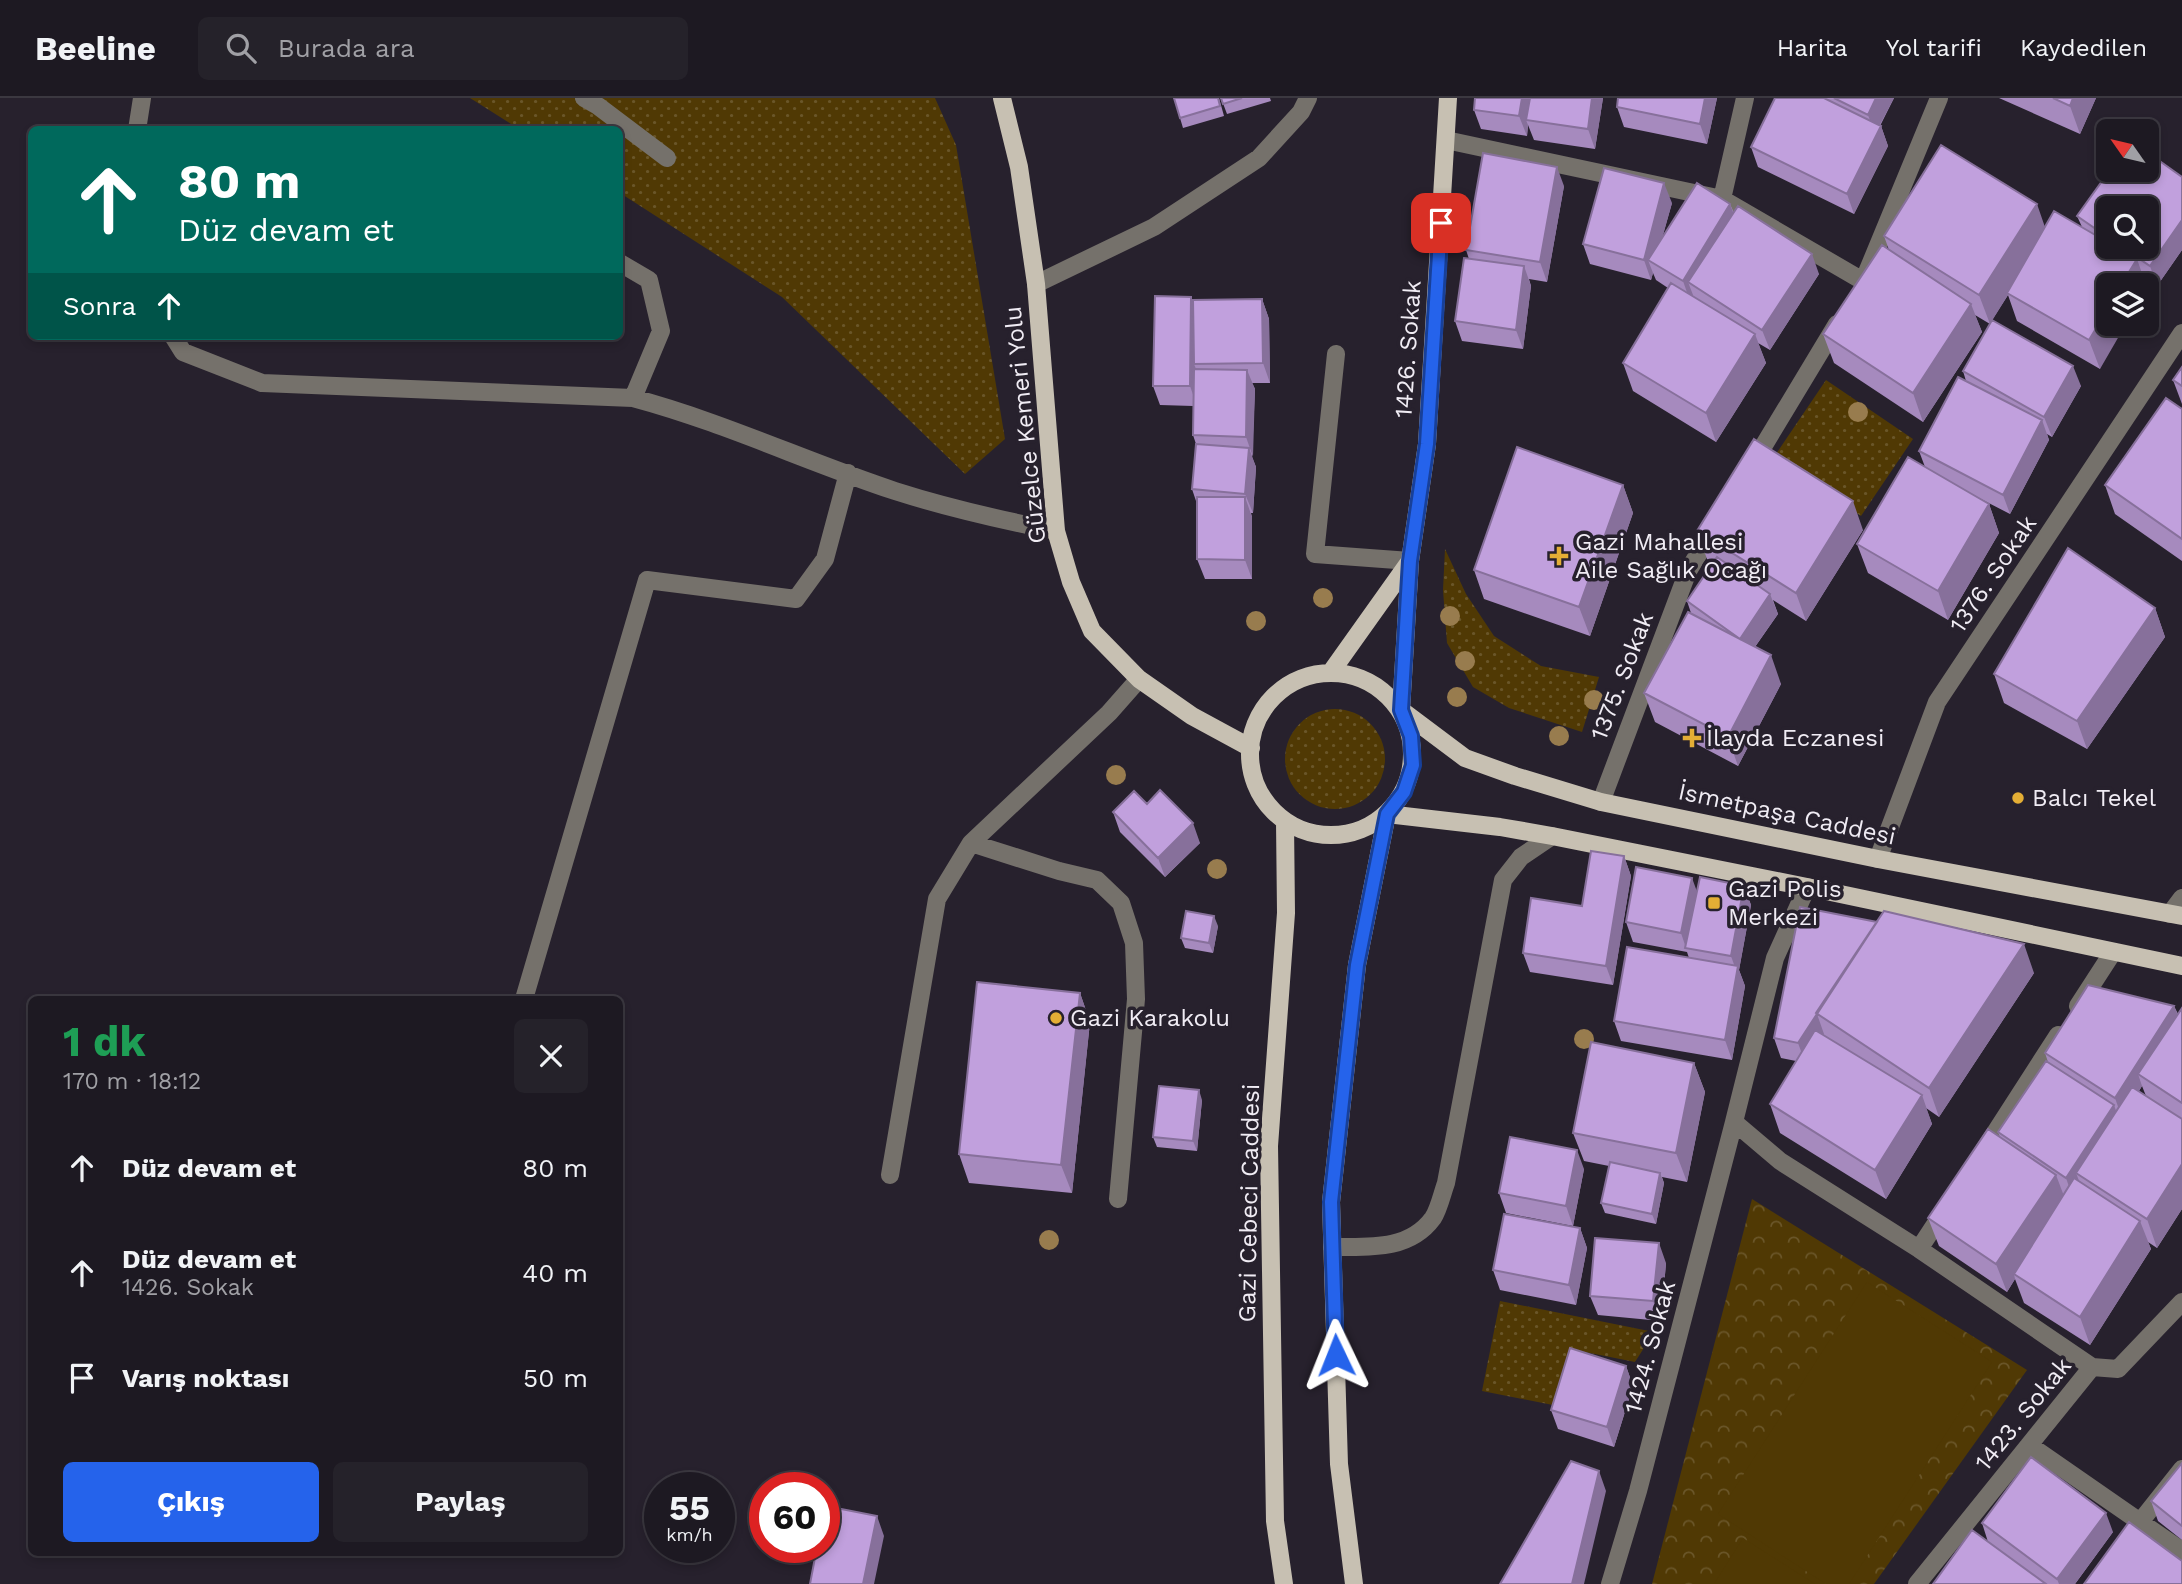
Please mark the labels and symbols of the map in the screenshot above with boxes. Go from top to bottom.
north arrow [2096,119,2160,182]
pin [1411,193,1471,253]
street label: 1426. Sokak [1389,279,1427,419]
street label: Güzelce Kemeri Yolu [999,305,1051,545]
street label: 1376. Sokak [1944,510,2043,638]
place label: Gazi Mahallesi Aile Sağlık Ocağı [1575,528,1767,584]
marker: Gazi Mahallesi Aile Sağlık Ocağı [1549,546,1569,566]
street label: 1375. Sokak [1585,608,1659,744]
place label: İlayda Eczanesi [1706,724,1884,752]
marker: İlayda Eczanesi [1684,730,1700,746]
street label: İsmetpaşa Caddesi [1676,777,1898,851]
place label: Balcı Tekel [2032,784,2157,812]
marker: Balcı Tekel [2010,790,2026,806]
place label: Gazi Polis Merkezi [1728,875,1842,931]
marker: Gazi Polis Merkezi [1706,895,1722,911]
place label: Gazi Karakolu [1070,1004,1230,1032]
marker: Gazi Karakolu [1048,1010,1064,1026]
street label: Gazi Cebeci Caddesi [1233,1083,1265,1323]
street label: 1424. Sokak [1619,1277,1681,1417]
position arrow [1299,1318,1373,1392]
street label: 1423. Sokak [1969,1352,2077,1476]
speed limit sign: 60 [749,1472,840,1563]

